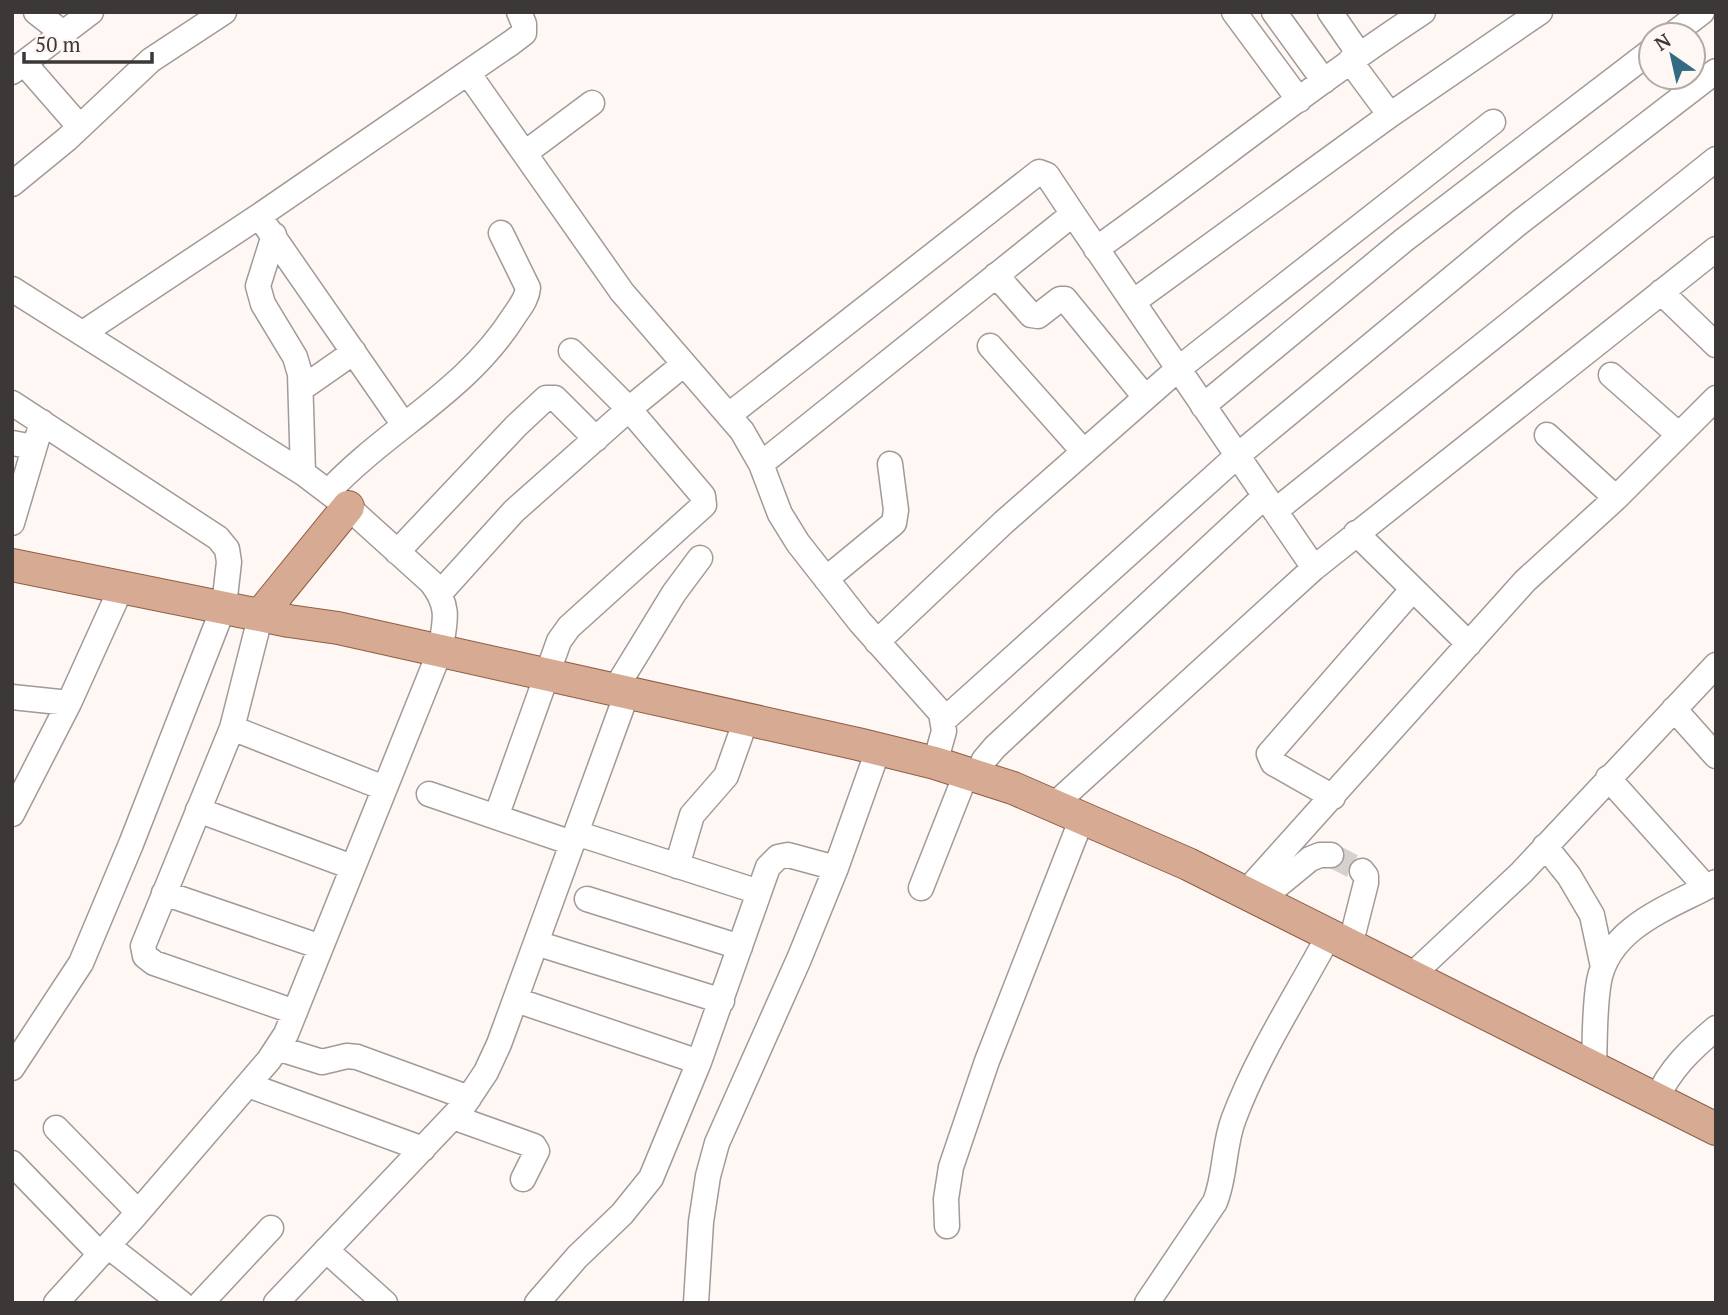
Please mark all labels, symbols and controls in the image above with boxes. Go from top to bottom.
scale bar [24,21,152,65]
north arrow [1637,21,1707,91]
text: N [1649,27,1676,56]
text: 50 m [35,30,81,58]

